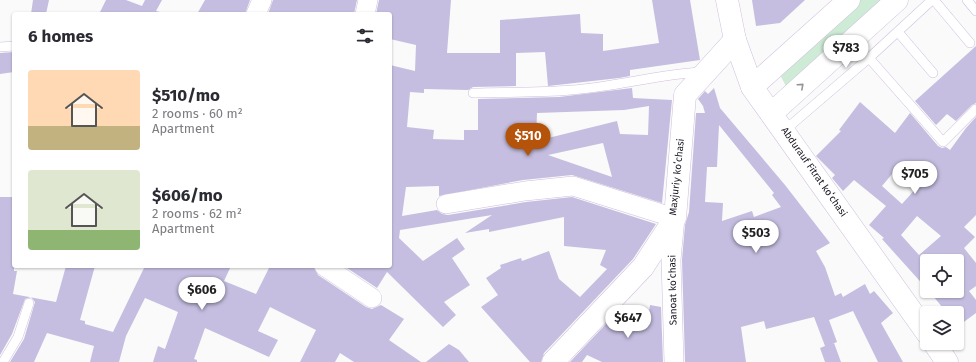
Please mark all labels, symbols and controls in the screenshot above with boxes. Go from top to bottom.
icon: filters [354,25,376,47]
text: 6 homes [28,26,93,47]
pin: $783 [822,35,870,69]
text: $783 [832,40,860,55]
one-way arrow [796,84,804,91]
text: $510/mo [152,85,220,106]
icon: home [60,86,108,134]
text: 2 rooms · 60 m² [152,106,243,121]
text: Apartment [152,121,214,136]
pin: $510 [504,123,552,157]
street label: Abdurauf Fitrat koʻchasi [778,124,850,219]
text: $510 [514,128,542,143]
street label: Maxjuriy koʻchasi [666,138,687,216]
pin: $705 [891,161,939,195]
text: $705 [901,166,929,181]
text: $606/mo [152,185,223,206]
icon: home [60,186,108,234]
text: 2 rooms · 62 m² [152,206,242,221]
pin: $503 [732,220,780,254]
text: Apartment [152,221,214,236]
text: $503 [742,225,770,240]
street label: Sanoat koʻchasi [665,254,680,325]
map controls [920,254,964,350]
button: locate [920,254,964,298]
pin: $606 [178,277,226,311]
text: $606 [187,282,217,297]
pin: $647 [604,305,652,339]
button: layers [920,306,964,350]
text: $647 [614,310,642,325]

